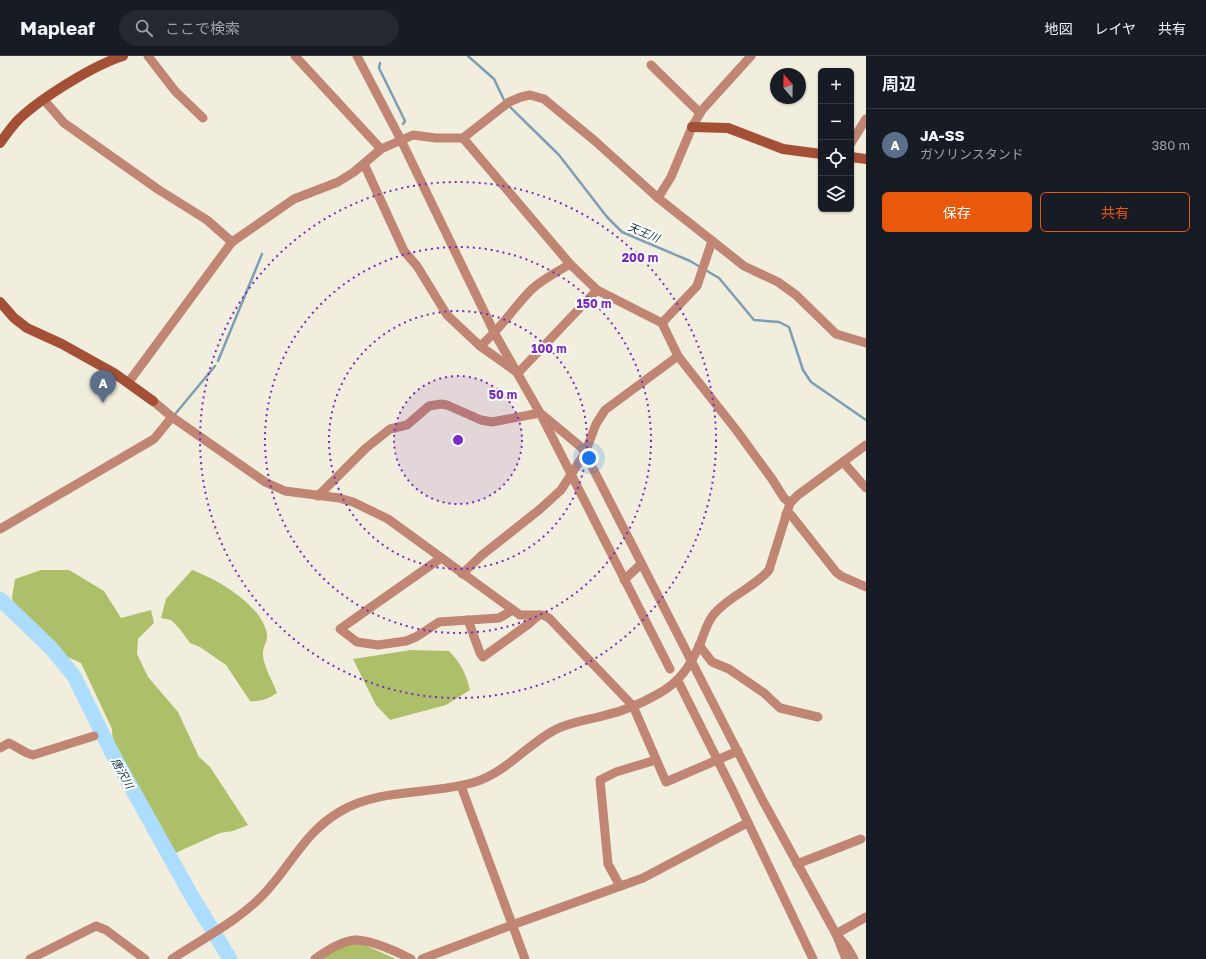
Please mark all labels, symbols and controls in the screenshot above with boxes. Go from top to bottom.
search box [119,10,399,46]
text: Mapleaf [20,16,95,39]
icon: search [133,17,155,39]
text: ここで検索 [165,19,240,37]
text: 地図 [1044,20,1072,37]
text: レイヤ [1094,20,1136,37]
text: 共有 [1158,20,1186,37]
north arrow [770,68,806,104]
map controls [818,68,854,212]
button: + [818,68,854,104]
text: 周辺 [882,73,916,94]
button: − [818,104,854,140]
text: JA-SS [920,126,965,144]
text: A [890,137,900,153]
text: 380 m [1152,137,1190,153]
button: locate [818,140,854,176]
text: ガソリンスタンド [920,146,1024,162]
button: layers [818,176,854,212]
button: 保存 [882,192,1032,232]
button: 共有 [1040,192,1190,232]
water label: 天王川 [626,220,663,245]
text: 200 m [622,250,658,265]
text: 150 m [577,296,611,311]
text: 100 m [531,341,567,356]
pin: A [90,370,116,403]
text: 50 m [489,387,517,402]
centre of rings [451,433,465,447]
your location [579,448,599,468]
water label: 唐沢川 [109,755,137,791]

